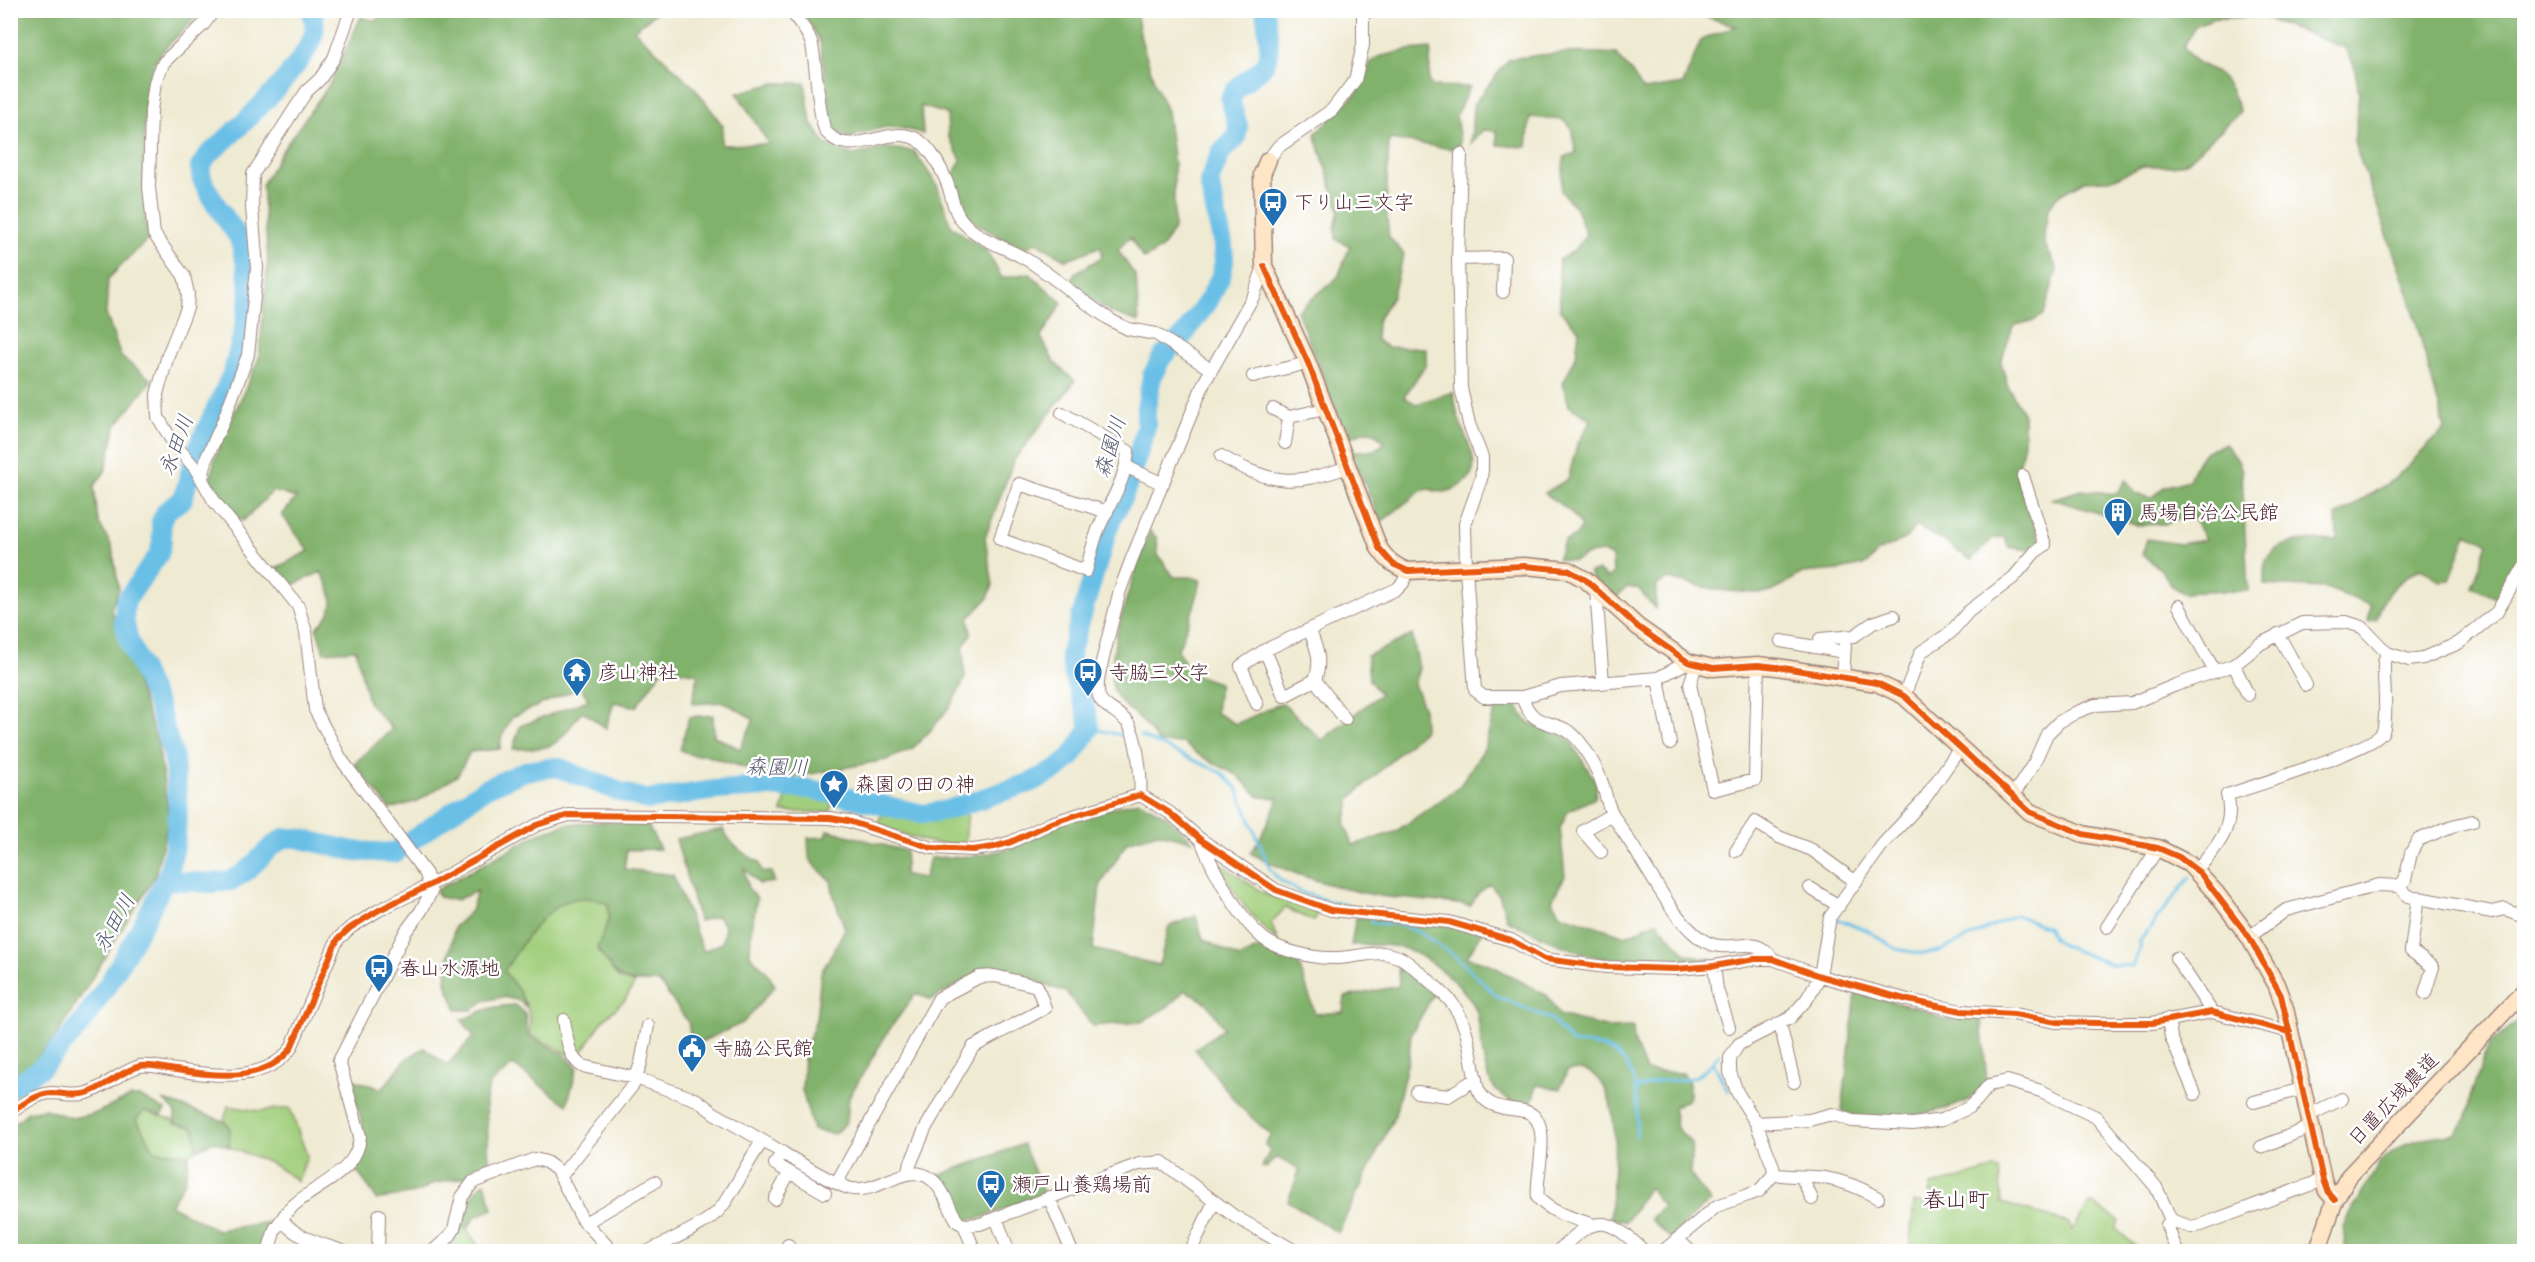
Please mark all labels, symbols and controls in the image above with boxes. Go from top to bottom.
bus stop icon: 下り山三文字 [1257,186,1289,228]
place label: 下り山三文字 [1294,186,1414,216]
water label: 永田川 [148,409,200,479]
water label: 森園川 [1084,412,1133,481]
building icon: 馬場自治公民館 [2102,496,2134,538]
place label: 馬場自治公民館 [2139,496,2279,526]
temple icon: 彦山神社 [561,656,593,698]
place label: 彦山神社 [598,656,678,686]
bus stop icon: 寺脇三文字 [1072,656,1104,698]
place label: 寺脇三文字 [1109,656,1209,686]
water label: 森園川 [745,748,809,782]
place icon: 森園の田の神 [818,768,850,810]
place label: 森園の田の神 [855,768,975,798]
water label: 永田川 [83,887,142,957]
bus stop icon: 春山水源地 [363,952,395,994]
place label: 春山水源地 [400,952,500,982]
public building icon: 寺脇公民館 [676,1032,708,1074]
place label: 寺脇公民館 [713,1032,813,1062]
street label: 日置広域農道 [2340,1045,2445,1152]
bus stop icon: 瀬戸山養鶏場前 [975,1168,1007,1210]
place label: 瀬戸山養鶏場前 [1012,1168,1152,1198]
district label: 春山町 [1923,1181,1989,1214]

